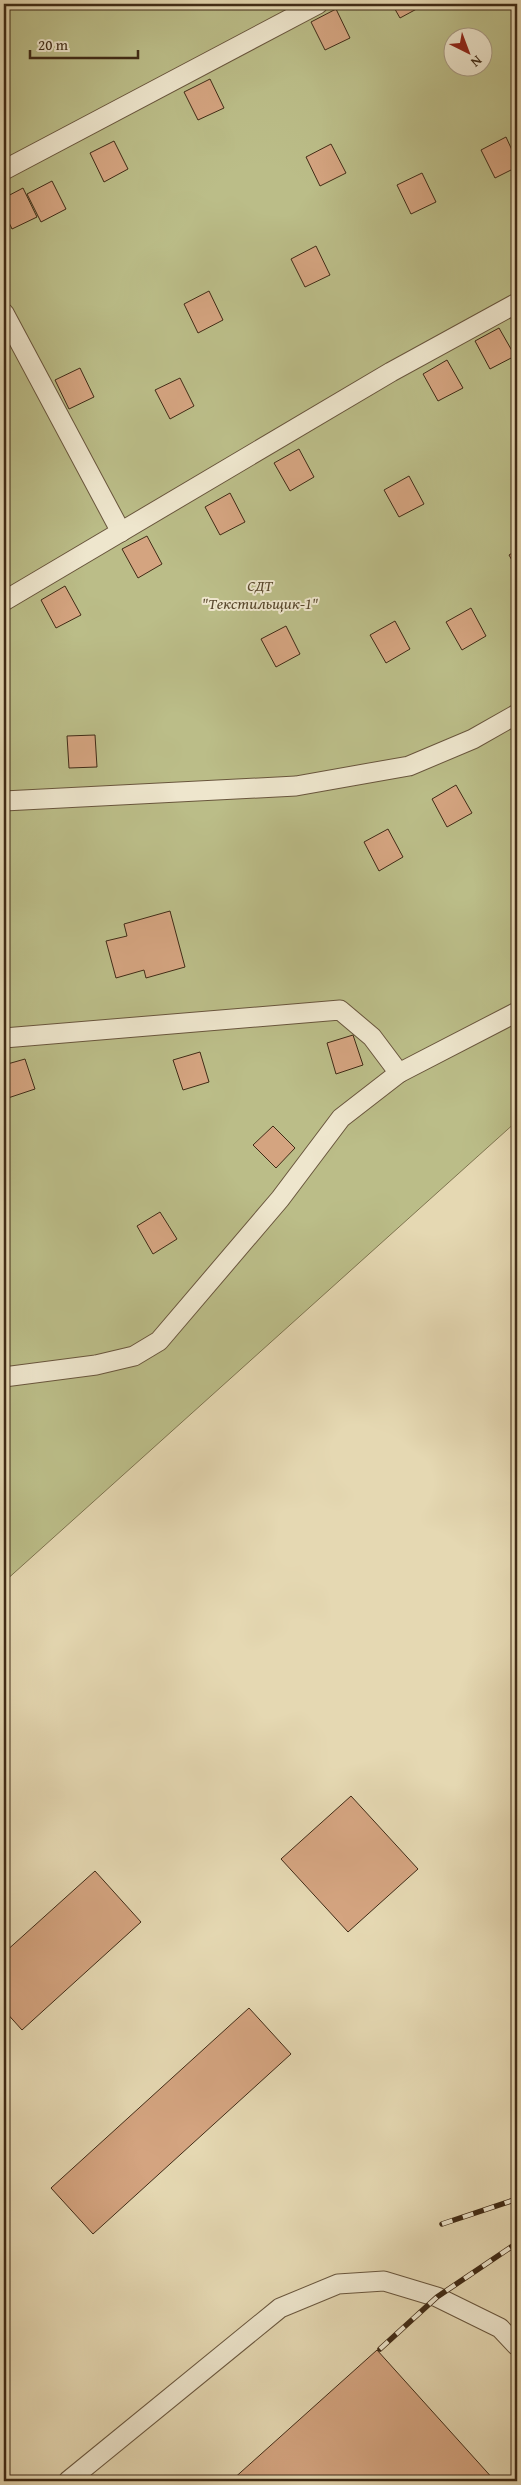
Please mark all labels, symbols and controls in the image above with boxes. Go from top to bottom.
scale bar [30,28,138,60]
north arrow [444,28,494,78]
text: 20 m [38,34,69,55]
text: N [466,51,487,73]
park label: СДТ "Текстильщик-1" [202,573,319,615]

